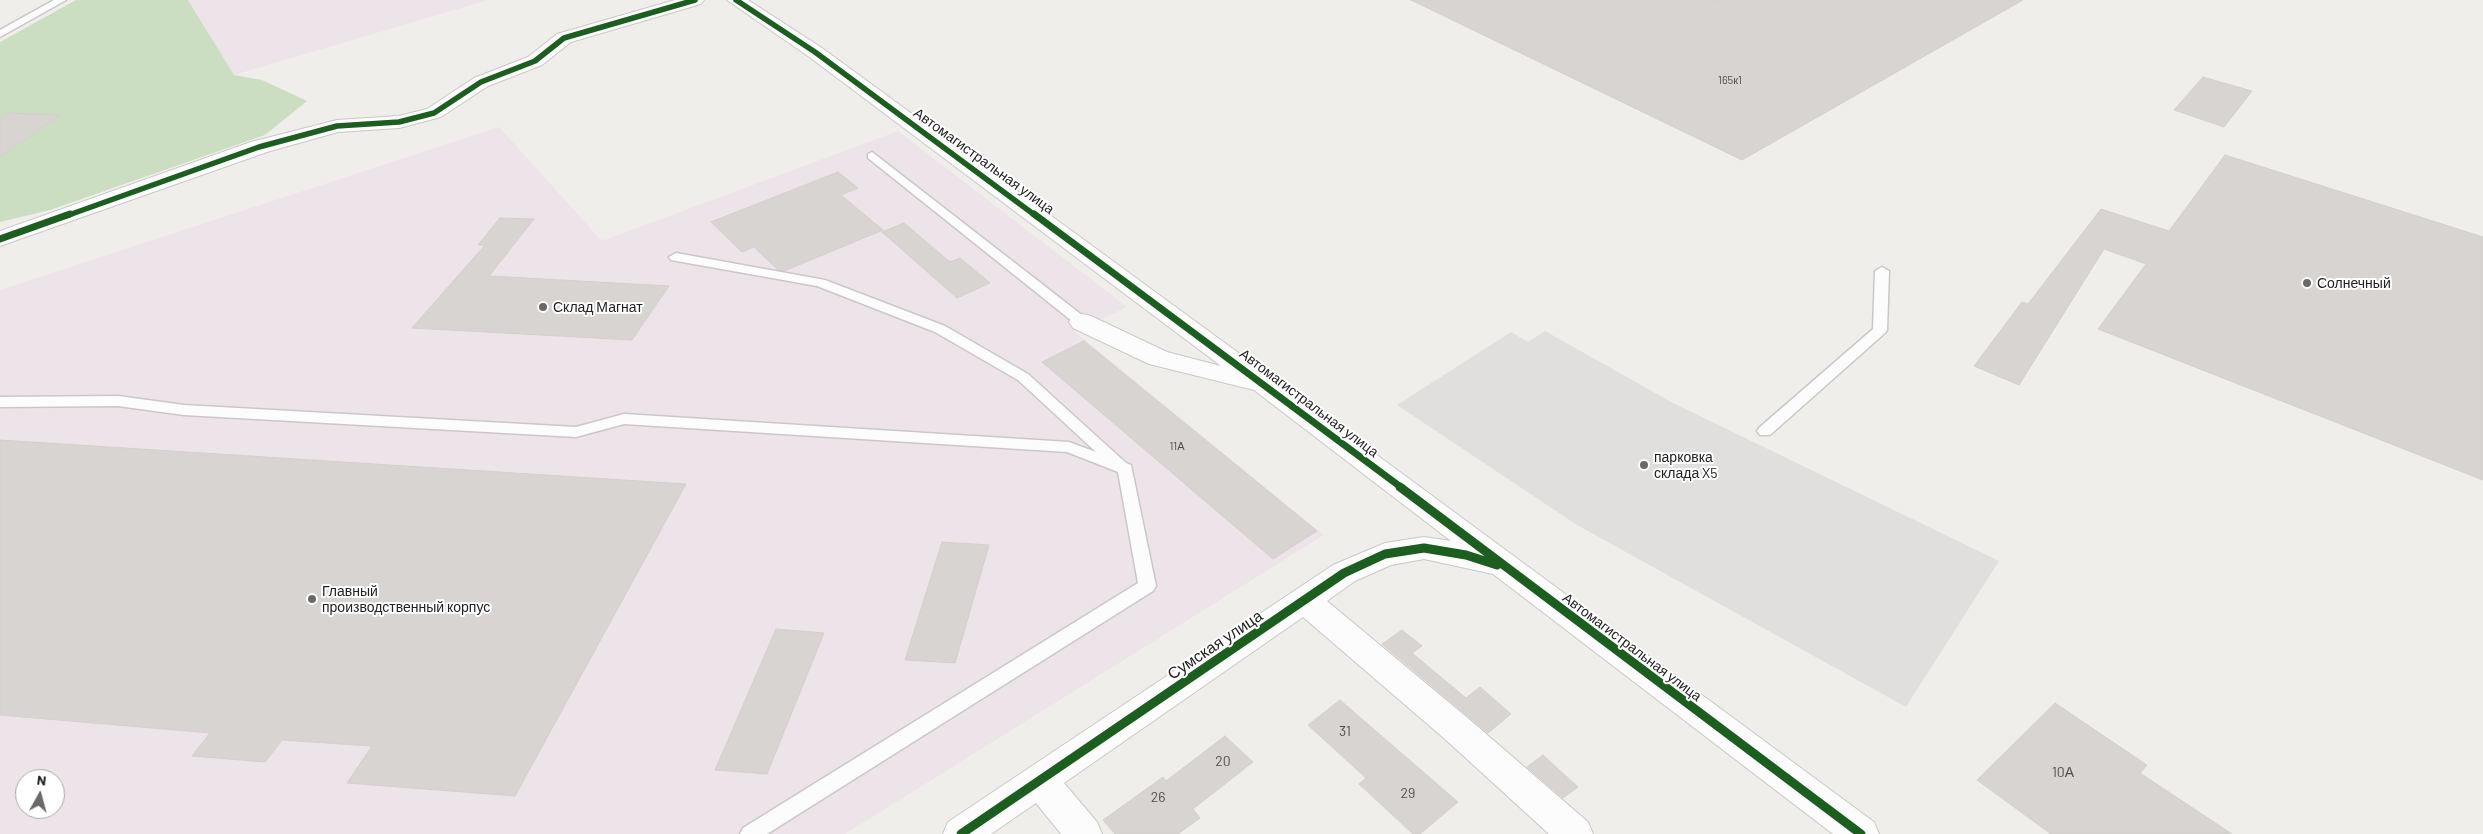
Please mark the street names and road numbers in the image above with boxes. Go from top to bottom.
street label: Автомагистральная улица [910,104,1058,218]
street label: Автомагистральная улица [1236,345,1382,461]
street label: Автомагистральная улица [1559,589,1705,705]
street label: Сумская улица [1164,606,1266,684]

